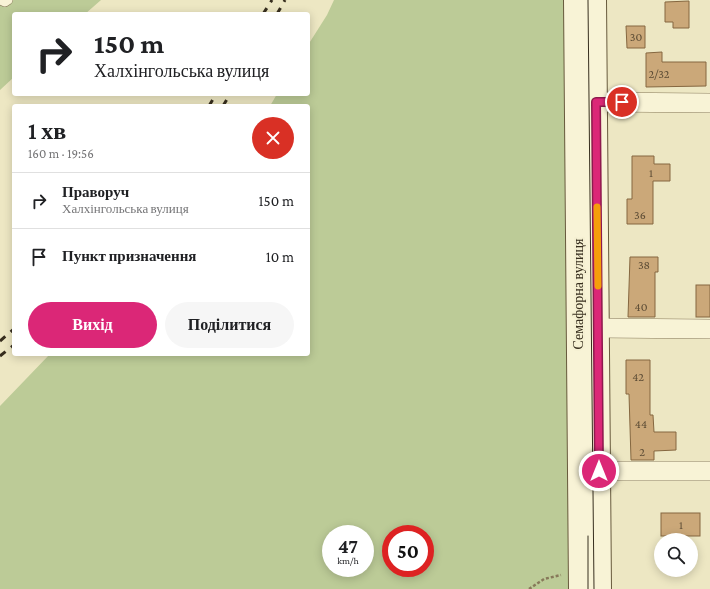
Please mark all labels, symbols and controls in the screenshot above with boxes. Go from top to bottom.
icon: right [28,28,80,80]
text: 150 m [94,28,164,59]
house number: 30 [630,30,642,44]
text: Халхінгольська вулиця [94,61,269,81]
house number: 2/32 [648,67,670,81]
pin [605,85,639,119]
icon: arrive [611,91,633,113]
text: 1 хв [28,117,66,144]
button: close [252,117,294,159]
text: 160 m · 19:56 [28,146,94,161]
house number: 1 [649,166,653,180]
text: Праворуч [62,184,129,200]
icon: right [28,190,50,212]
text: 150 m [259,193,294,209]
text: Халхінгольська вулиця [62,201,189,216]
house number: 36 [634,208,646,222]
street label: Семафорна вулиця [570,238,586,350]
icon: arrive [28,246,50,268]
text: Пункт призначення [62,248,196,264]
text: 10 m [266,249,294,265]
house number: 38 [638,258,650,272]
house number: 40 [635,300,648,314]
button: Вихід [28,302,157,348]
button: Поділитися [165,302,294,348]
house number: 42 [632,370,644,384]
house number: 44 [635,417,647,431]
house number: 2 [639,445,645,459]
position arrow [578,450,620,492]
house number: 1 [679,518,683,532]
speed limit sign: 50 [382,525,434,577]
map controls [654,533,698,577]
button: search [654,533,698,577]
text: 47 [338,535,358,557]
text: km/h [337,555,359,566]

